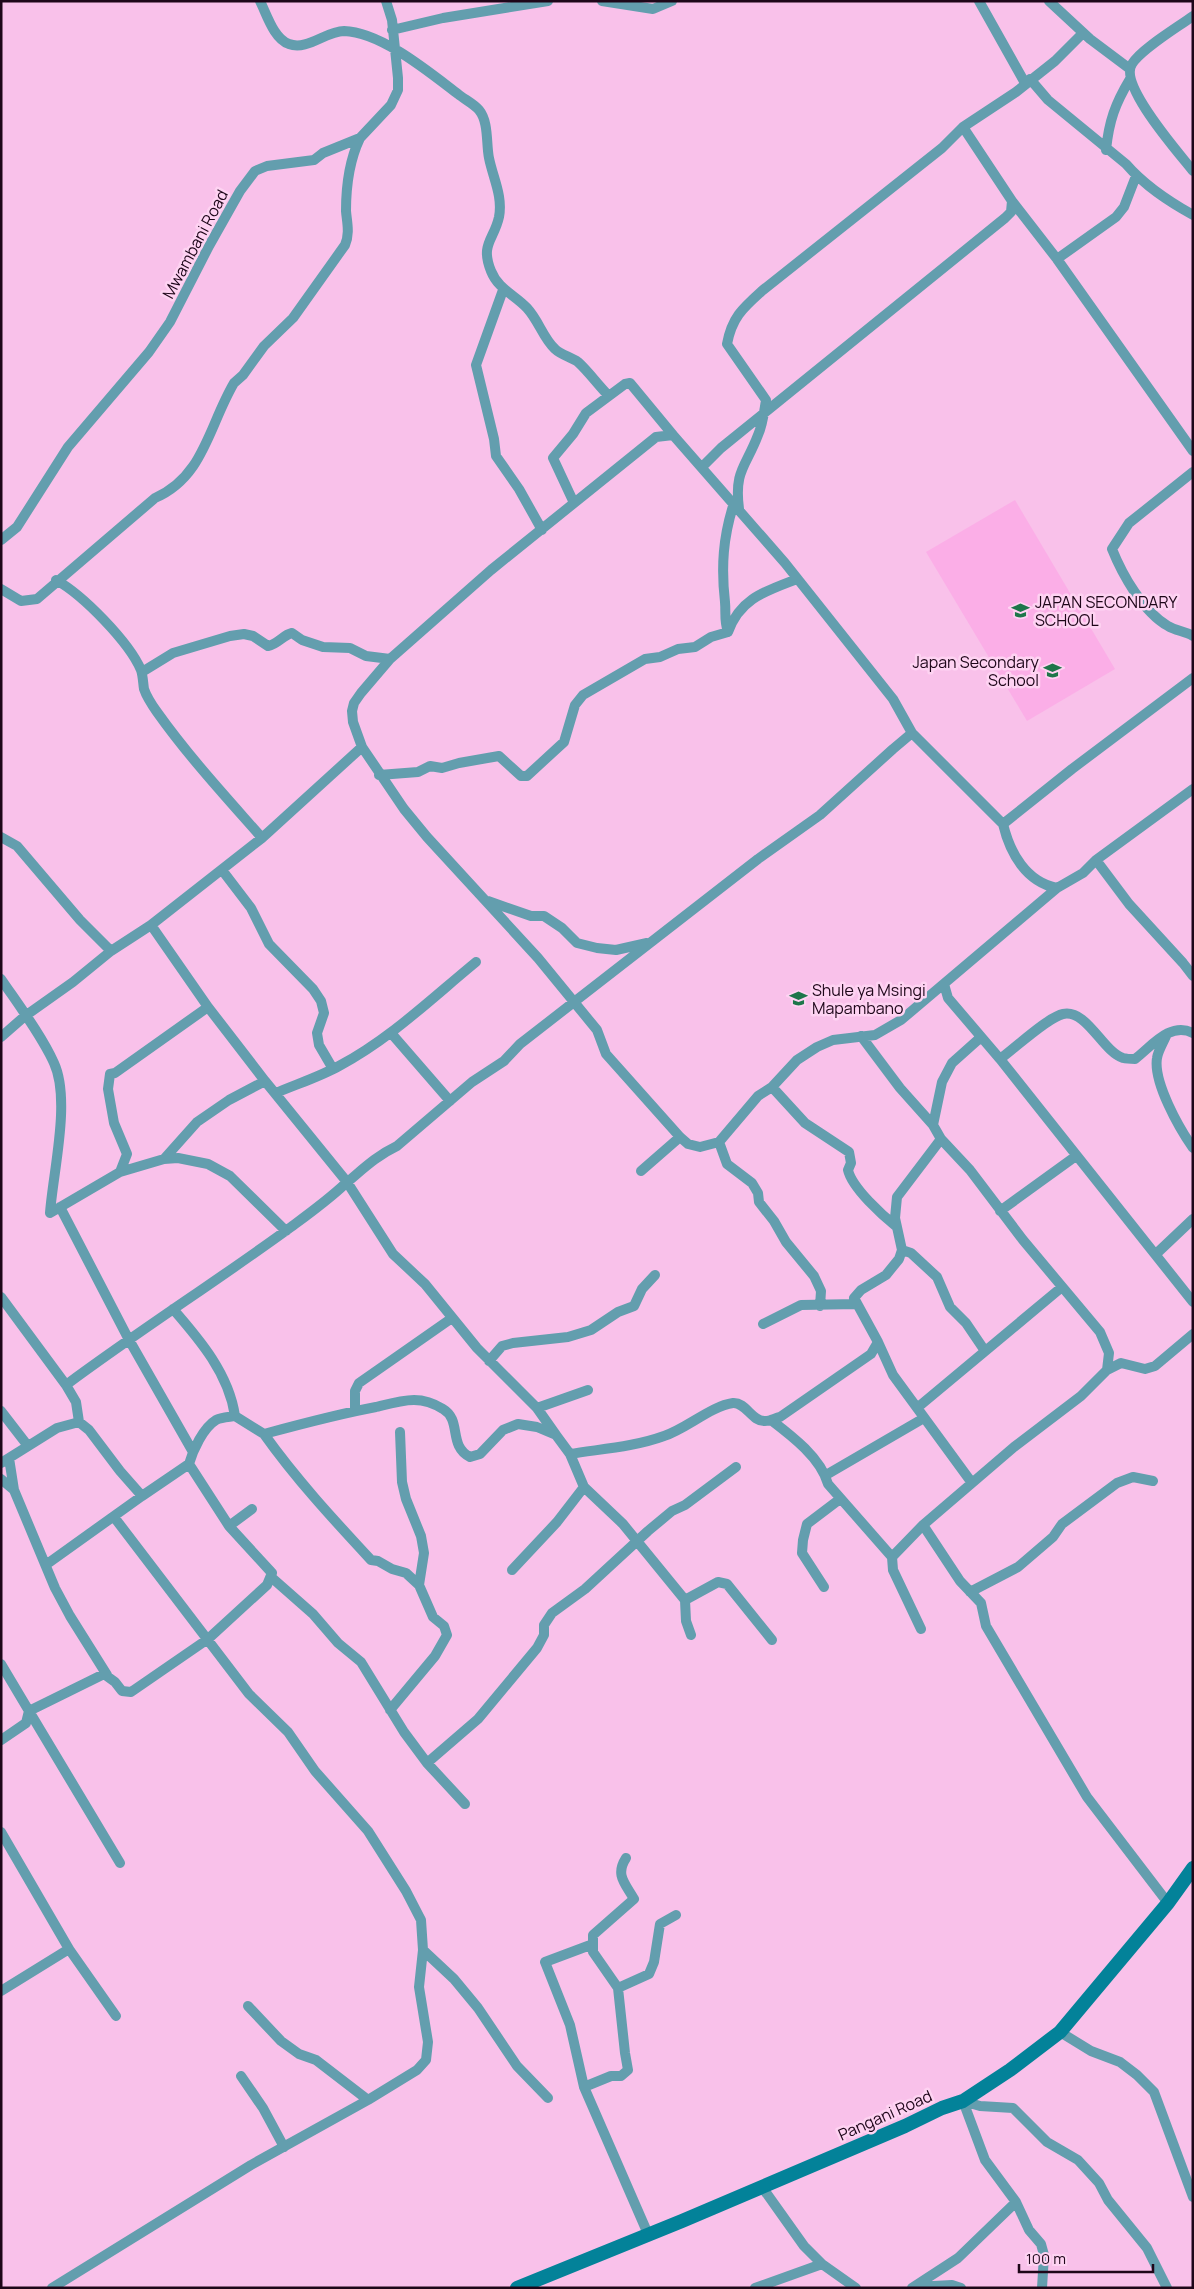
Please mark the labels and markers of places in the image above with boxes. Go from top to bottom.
place label: JAPAN SECONDARY SCHOOL [1035,591,1177,631]
school or university icon: JAPAN SECONDARY SCHOOL [1011,601,1031,621]
place label: Japan Secondary School [912,651,1040,691]
school or university icon: Japan Secondary School [1043,661,1063,681]
place label: Shule ya Msingi Mapambano [812,979,926,1019]
school or university icon: Shule ya Msingi Mapambano [788,989,808,1009]

